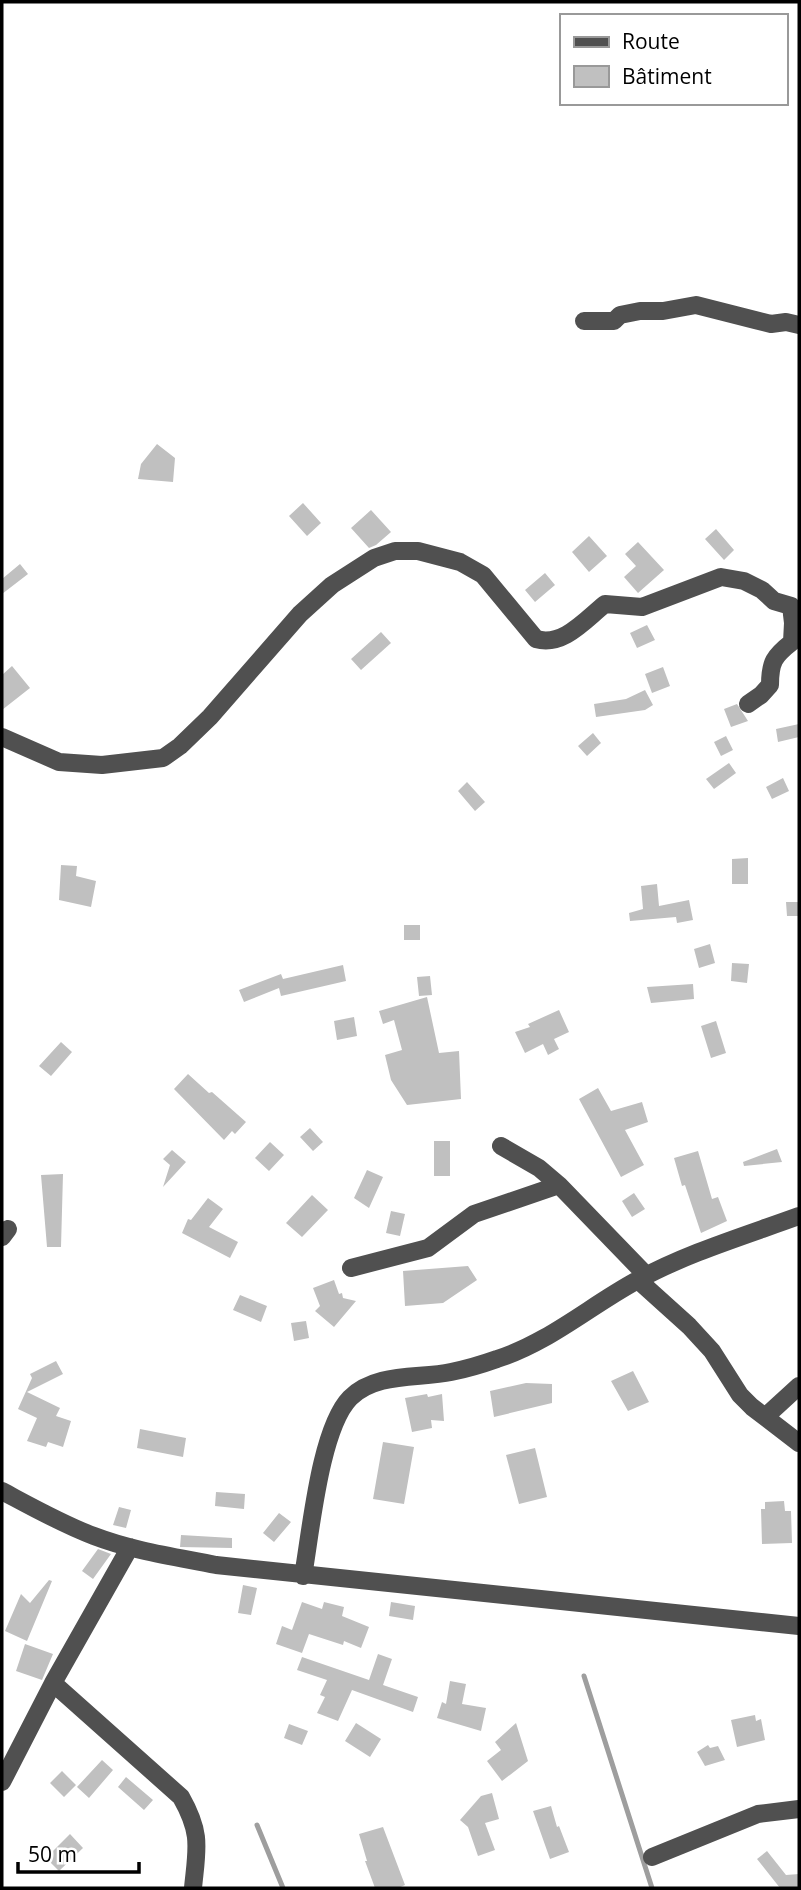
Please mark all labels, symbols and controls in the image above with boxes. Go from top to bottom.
legend [560,14,787,105]
text: Route [622,27,680,55]
text: Bâtiment [622,62,712,90]
scale bar [18,1830,138,1874]
text: 50 m [28,1840,77,1868]

